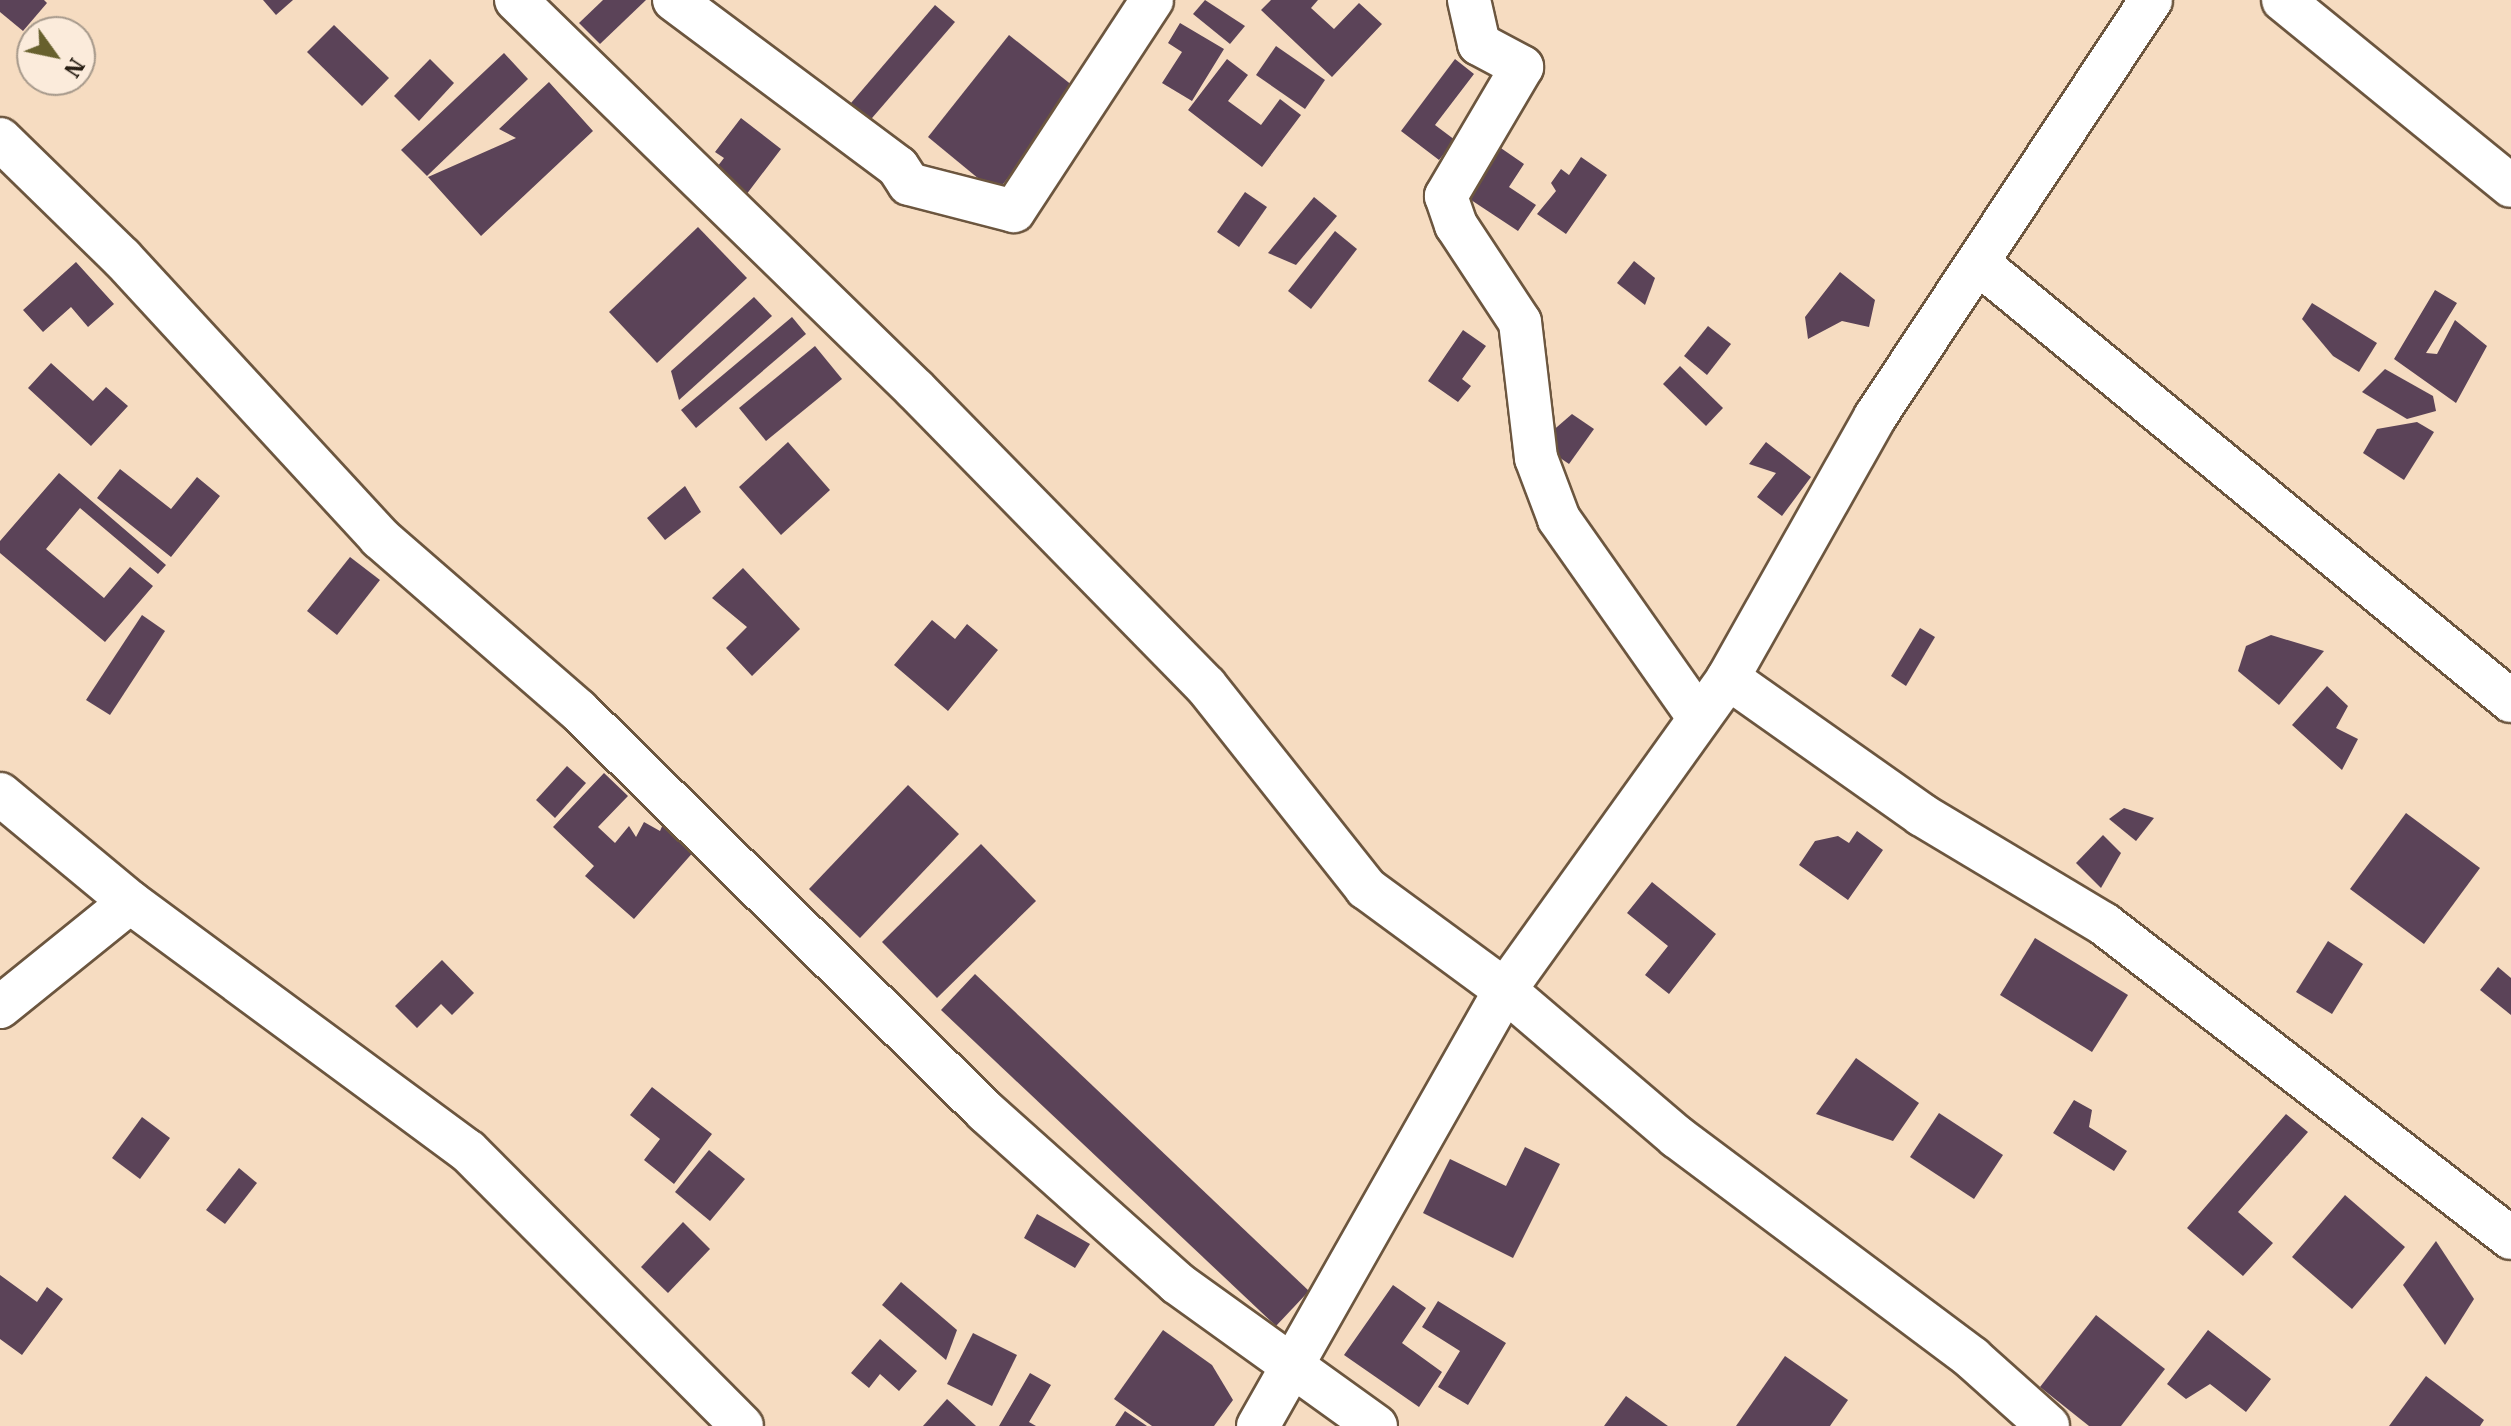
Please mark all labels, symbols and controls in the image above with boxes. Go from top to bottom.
north arrow [16,16,96,96]
text: N [58,53,92,83]

